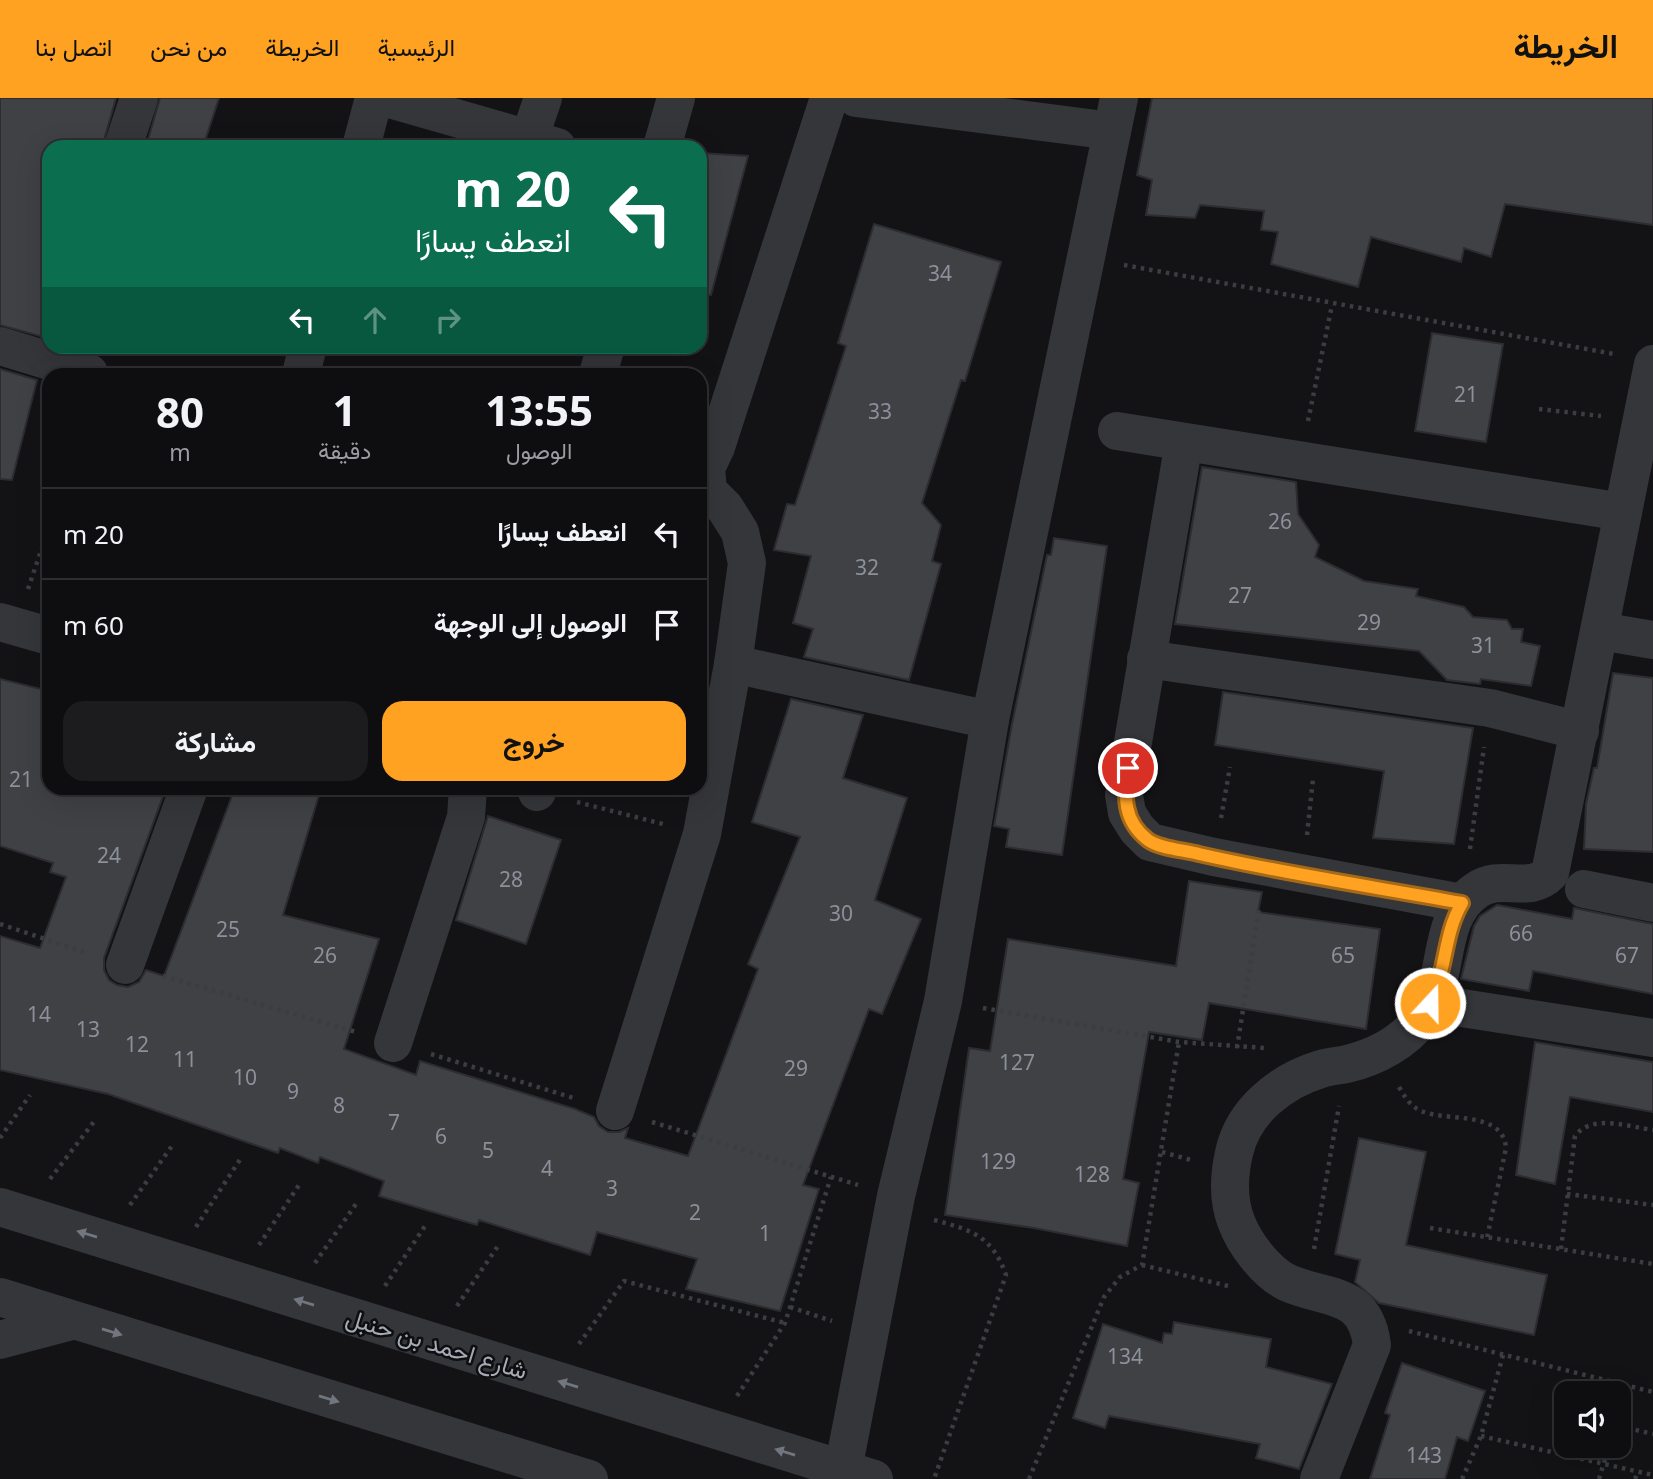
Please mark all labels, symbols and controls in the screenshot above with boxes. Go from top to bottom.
text: الخريطة [1514,23,1618,68]
text: اتصل بنا [35,30,112,63]
text: من نحن [150,30,227,63]
text: الخريطة [265,30,339,63]
text: الرئيسية [377,30,455,63]
text: 20 m [454,155,571,221]
icon: left [595,168,686,259]
text: انعطف يسارًا [415,218,571,261]
house number: 34 [928,259,952,287]
icon: left [283,301,321,339]
icon: ahead [356,301,394,339]
icon: right [429,301,467,339]
house number: 21 [1454,380,1478,408]
text: 1 [333,381,357,438]
text: 13:55 [485,381,593,438]
text: 80 [156,383,204,440]
house number: 33 [868,397,892,425]
text: دقيقة [318,434,371,466]
text: الوصول [506,434,572,466]
text: m [169,436,191,468]
house number: 26 [1268,507,1292,535]
text: انعطف يسارًا [497,513,627,549]
icon: left [648,515,686,553]
text: 20 m [63,516,124,552]
house number: 32 [855,553,879,581]
house number: 27 [1228,581,1252,609]
text: الوصول إلى الوجهة [434,604,627,640]
icon: arrive [648,606,686,644]
text: 60 m [63,607,124,643]
house number: 29 [1357,608,1381,636]
house number: 31 [1471,631,1495,659]
button: مشاركة [63,701,368,781]
button: خروج [382,701,686,781]
pin [1098,738,1158,798]
icon: arrive [1109,749,1147,787]
house number: 21 [9,765,33,793]
house number: 24 [97,841,121,869]
house number: 28 [499,865,523,893]
house number: 30 [829,899,853,927]
house number: 25 [216,915,240,943]
house number: 66 [1509,919,1533,947]
house number: 26 [313,941,337,969]
house number: 65 [1331,941,1355,969]
house number: 67 [1615,941,1639,969]
position arrow [1393,966,1467,1040]
house number: 14 [27,1000,51,1028]
house number: 13 [76,1015,100,1043]
house number: 12 [125,1030,149,1058]
house number: 11 [173,1045,197,1073]
house number: 127 [999,1048,1035,1076]
house number: 29 [784,1054,808,1082]
house number: 10 [233,1063,257,1091]
house number: 9 [287,1077,299,1105]
house number: 8 [333,1091,345,1119]
house number: 7 [388,1108,400,1136]
house number: 6 [435,1122,447,1150]
house number: 5 [482,1136,494,1164]
house number: 129 [980,1147,1016,1175]
house number: 4 [541,1154,553,1182]
house number: 128 [1074,1160,1110,1188]
house number: 3 [606,1174,618,1202]
house number: 2 [689,1198,701,1226]
house number: 1 [759,1219,771,1247]
one-way arrow [76,1229,97,1239]
one-way arrow [294,1296,315,1307]
street label: شارع احمد بن حنبل [342,1300,532,1387]
one-way arrow [102,1327,123,1338]
house number: 134 [1107,1342,1143,1370]
one-way arrow [558,1378,579,1389]
map controls [1554,1381,1631,1458]
button: sound [1554,1381,1631,1458]
one-way arrow [319,1394,340,1405]
house number: 143 [1406,1441,1442,1469]
one-way arrow [775,1446,796,1456]

